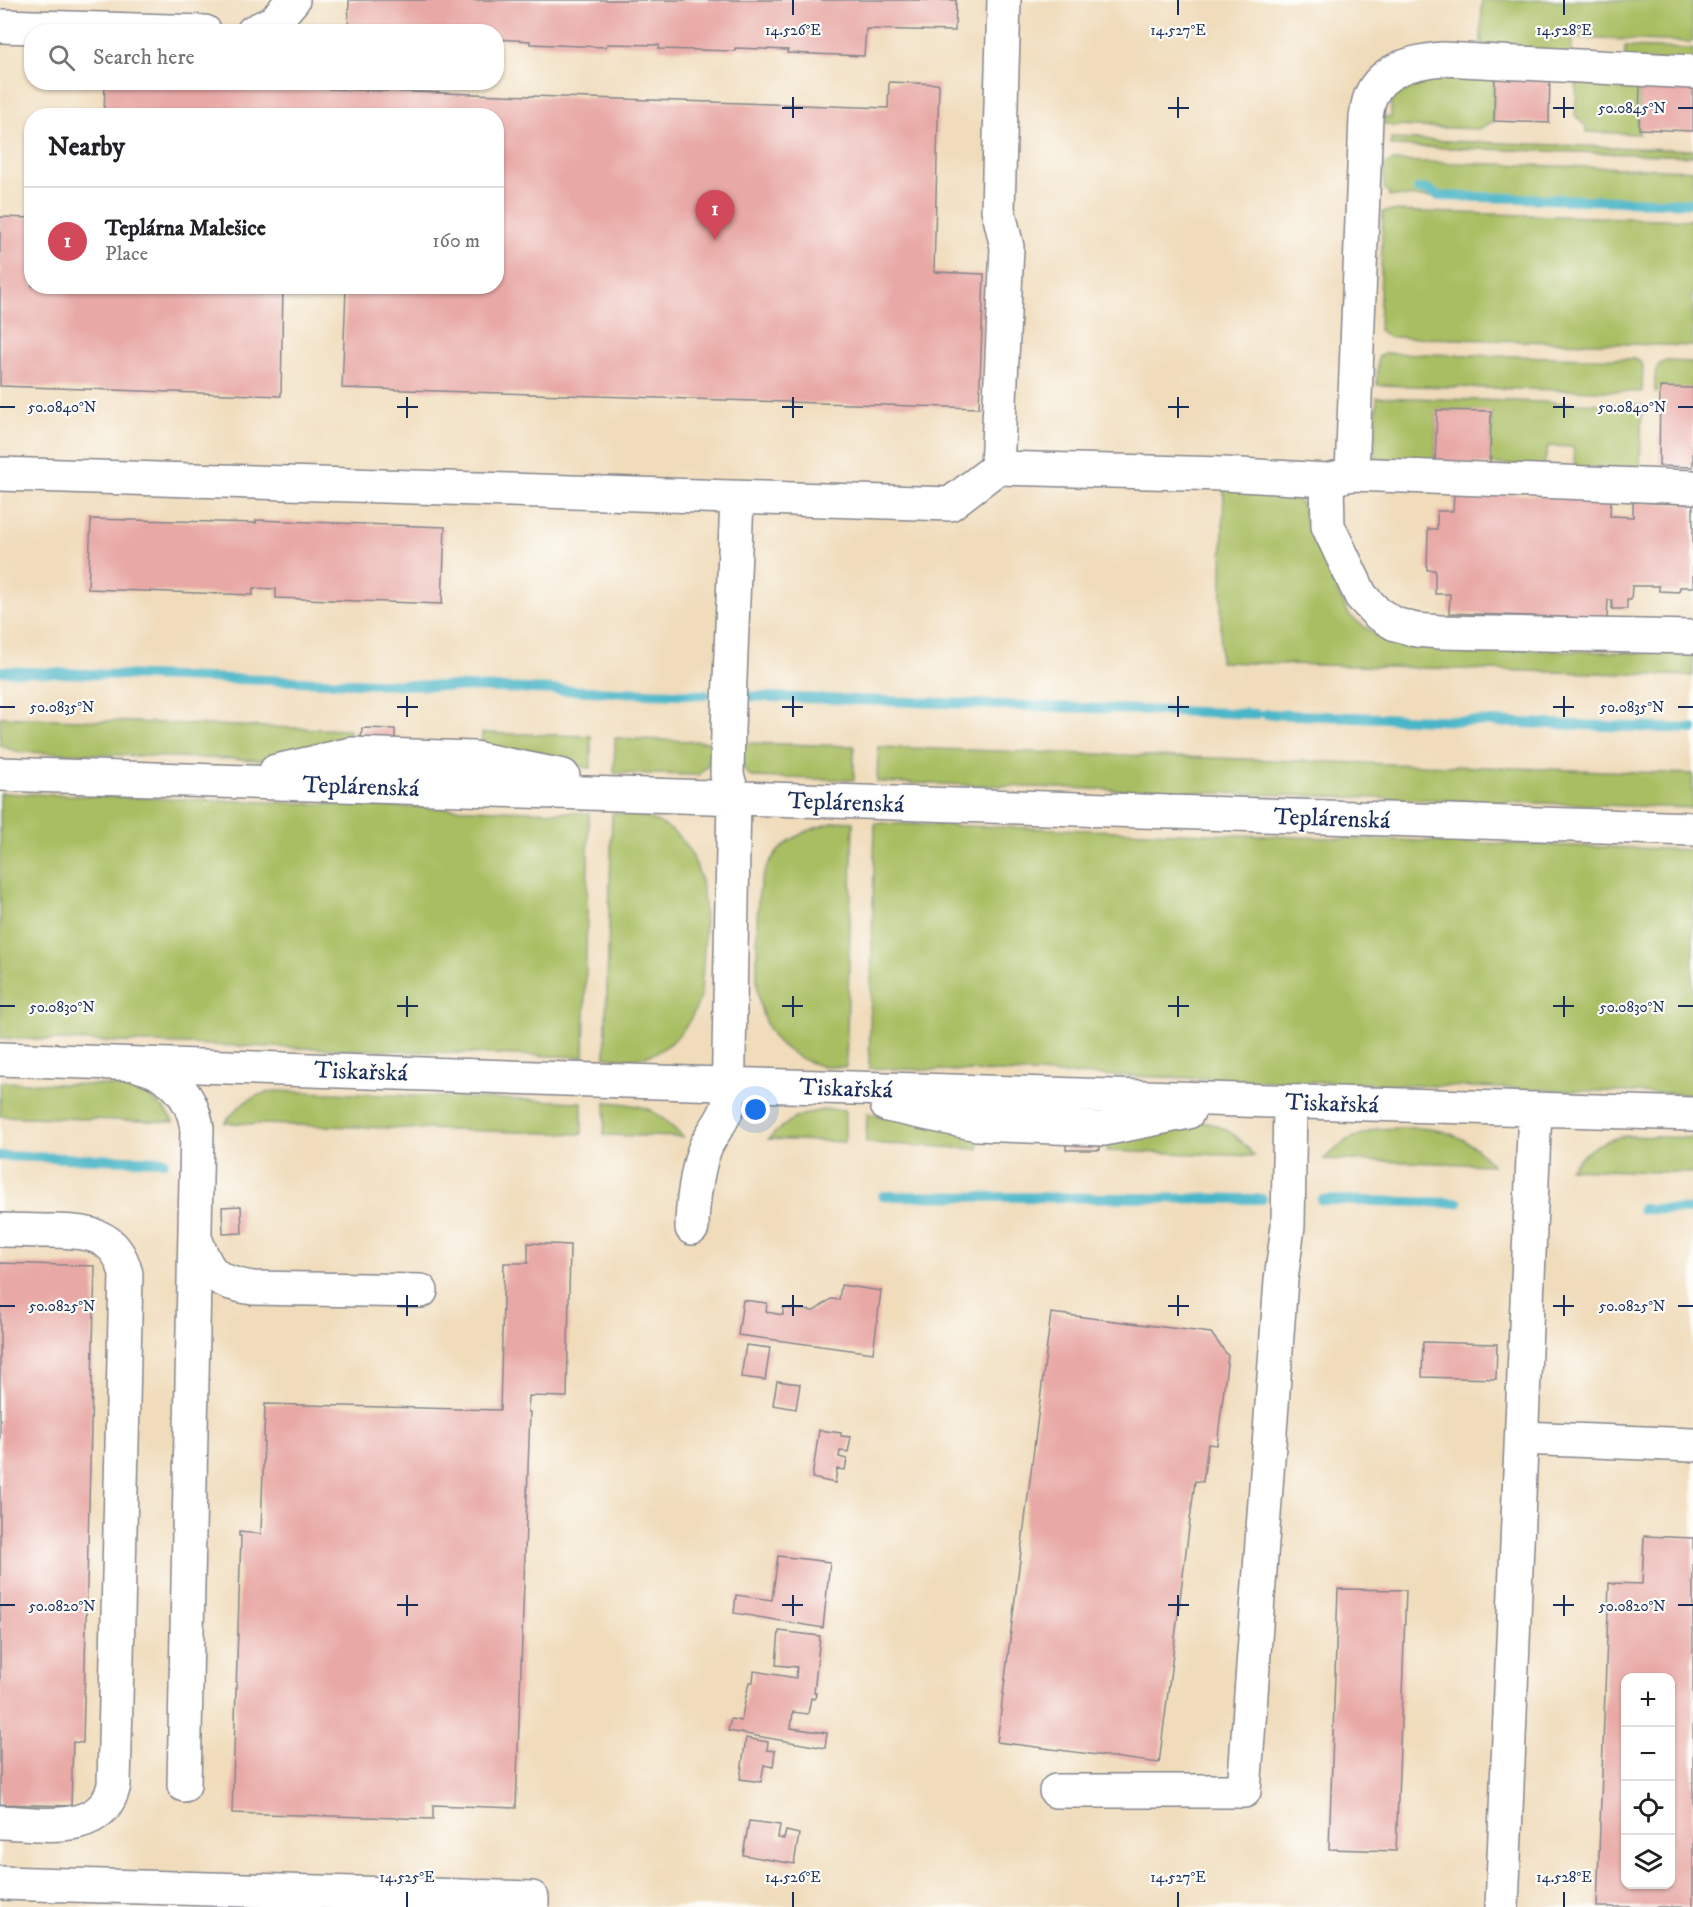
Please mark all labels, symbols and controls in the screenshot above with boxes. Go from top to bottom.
text: 14.526°E [765,21,821,40]
text: 14.527°E [1150,21,1206,40]
text: 14.528°E [1536,21,1592,40]
search box [24,24,504,90]
icon: search [45,41,78,74]
text: Search here [93,44,195,71]
text: 50.0845°N [1598,99,1666,118]
text: Nearby [48,131,125,164]
pin: 1 [696,190,734,240]
text: Teplárna Malešice [105,215,266,242]
text: 1 [64,229,71,254]
text: 160 m [432,229,480,254]
text: Place [105,242,148,267]
text: 50.0840°N [28,398,96,417]
text: 50.0840°N [1598,398,1666,417]
text: 50.0835°N [30,698,94,717]
text: 50.0835°N [1600,698,1664,717]
street label: Teplárenská [302,770,421,804]
street label: Teplárenská [787,786,906,820]
street label: Teplárenská [1273,802,1392,836]
text: 50.0830°N [29,998,95,1017]
text: 50.0830°N [1599,998,1665,1017]
street label: Tiskařská [314,1055,409,1089]
street label: Tiskařská [799,1072,894,1106]
street label: Tiskařská [1285,1087,1380,1121]
your location [741,1095,770,1124]
text: 50.0825°N [29,1297,95,1316]
text: 50.0825°N [1599,1297,1665,1316]
text: 50.0820°N [28,1597,96,1616]
text: 50.0820°N [1598,1597,1666,1616]
map controls [1621,1673,1675,1889]
button: + [1621,1673,1675,1727]
button: − [1621,1727,1675,1781]
button: locate [1621,1781,1675,1835]
button: layers [1621,1835,1675,1889]
text: 14.525°E [379,1868,435,1887]
text: 14.526°E [765,1868,821,1887]
text: 14.527°E [1150,1868,1206,1887]
text: 14.528°E [1536,1868,1592,1887]

